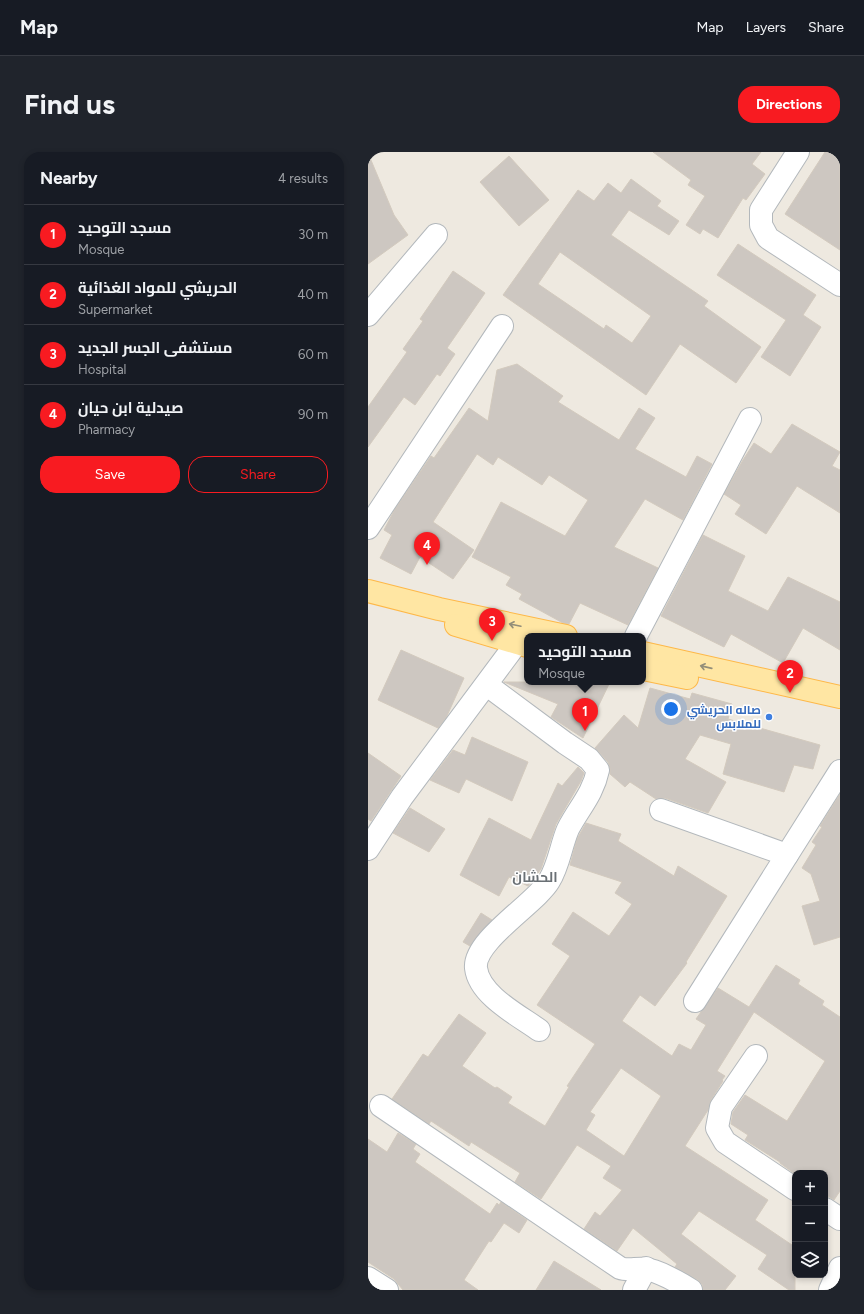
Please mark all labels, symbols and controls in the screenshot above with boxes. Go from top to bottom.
text: Map [20,16,58,39]
text: Map [696,19,724,36]
text: Layers [746,19,786,36]
text: Share [808,19,844,36]
button: Directions [738,86,840,123]
text: Find us [24,87,115,121]
text: Nearby [40,168,98,188]
text: 4 results [278,171,328,186]
text: مسجد التوحيد [78,219,171,237]
text: 1 [50,227,56,242]
text: 30 m [298,227,328,242]
text: Mosque [78,242,124,257]
text: الحريشي للمواد الغذائية [78,279,237,297]
text: 2 [49,287,57,302]
text: 40 m [297,287,328,302]
text: Supermarket [78,302,153,317]
text: مستشفى الجسر الجديد [78,339,232,357]
text: 3 [49,347,57,362]
text: 60 m [298,347,328,362]
text: Hospital [78,362,126,377]
text: صيدلية ابن حيان [78,399,184,417]
text: 4 [49,407,57,422]
text: 90 m [298,407,328,422]
text: Pharmacy [78,422,135,437]
button: Save [40,456,180,493]
button: Share [188,456,328,493]
pin: 4 [414,532,440,565]
pin: 3 [479,608,505,641]
one-way arrow [508,620,521,628]
popup [524,633,646,685]
text: مسجد التوحيد [538,643,632,661]
pin: 2 [777,660,803,693]
one-way arrow [700,663,713,671]
text: Mosque [538,666,585,681]
pin: 1 [572,698,598,731]
your location [661,699,681,719]
place label: صاله الحريشي للملابس [687,703,761,732]
marker: صاله الحريشي للملابس [764,712,774,722]
district label: الحشان [512,869,558,886]
map controls [792,1170,828,1278]
button: + [792,1170,828,1206]
button: − [792,1206,828,1242]
button: layers [792,1242,828,1278]

